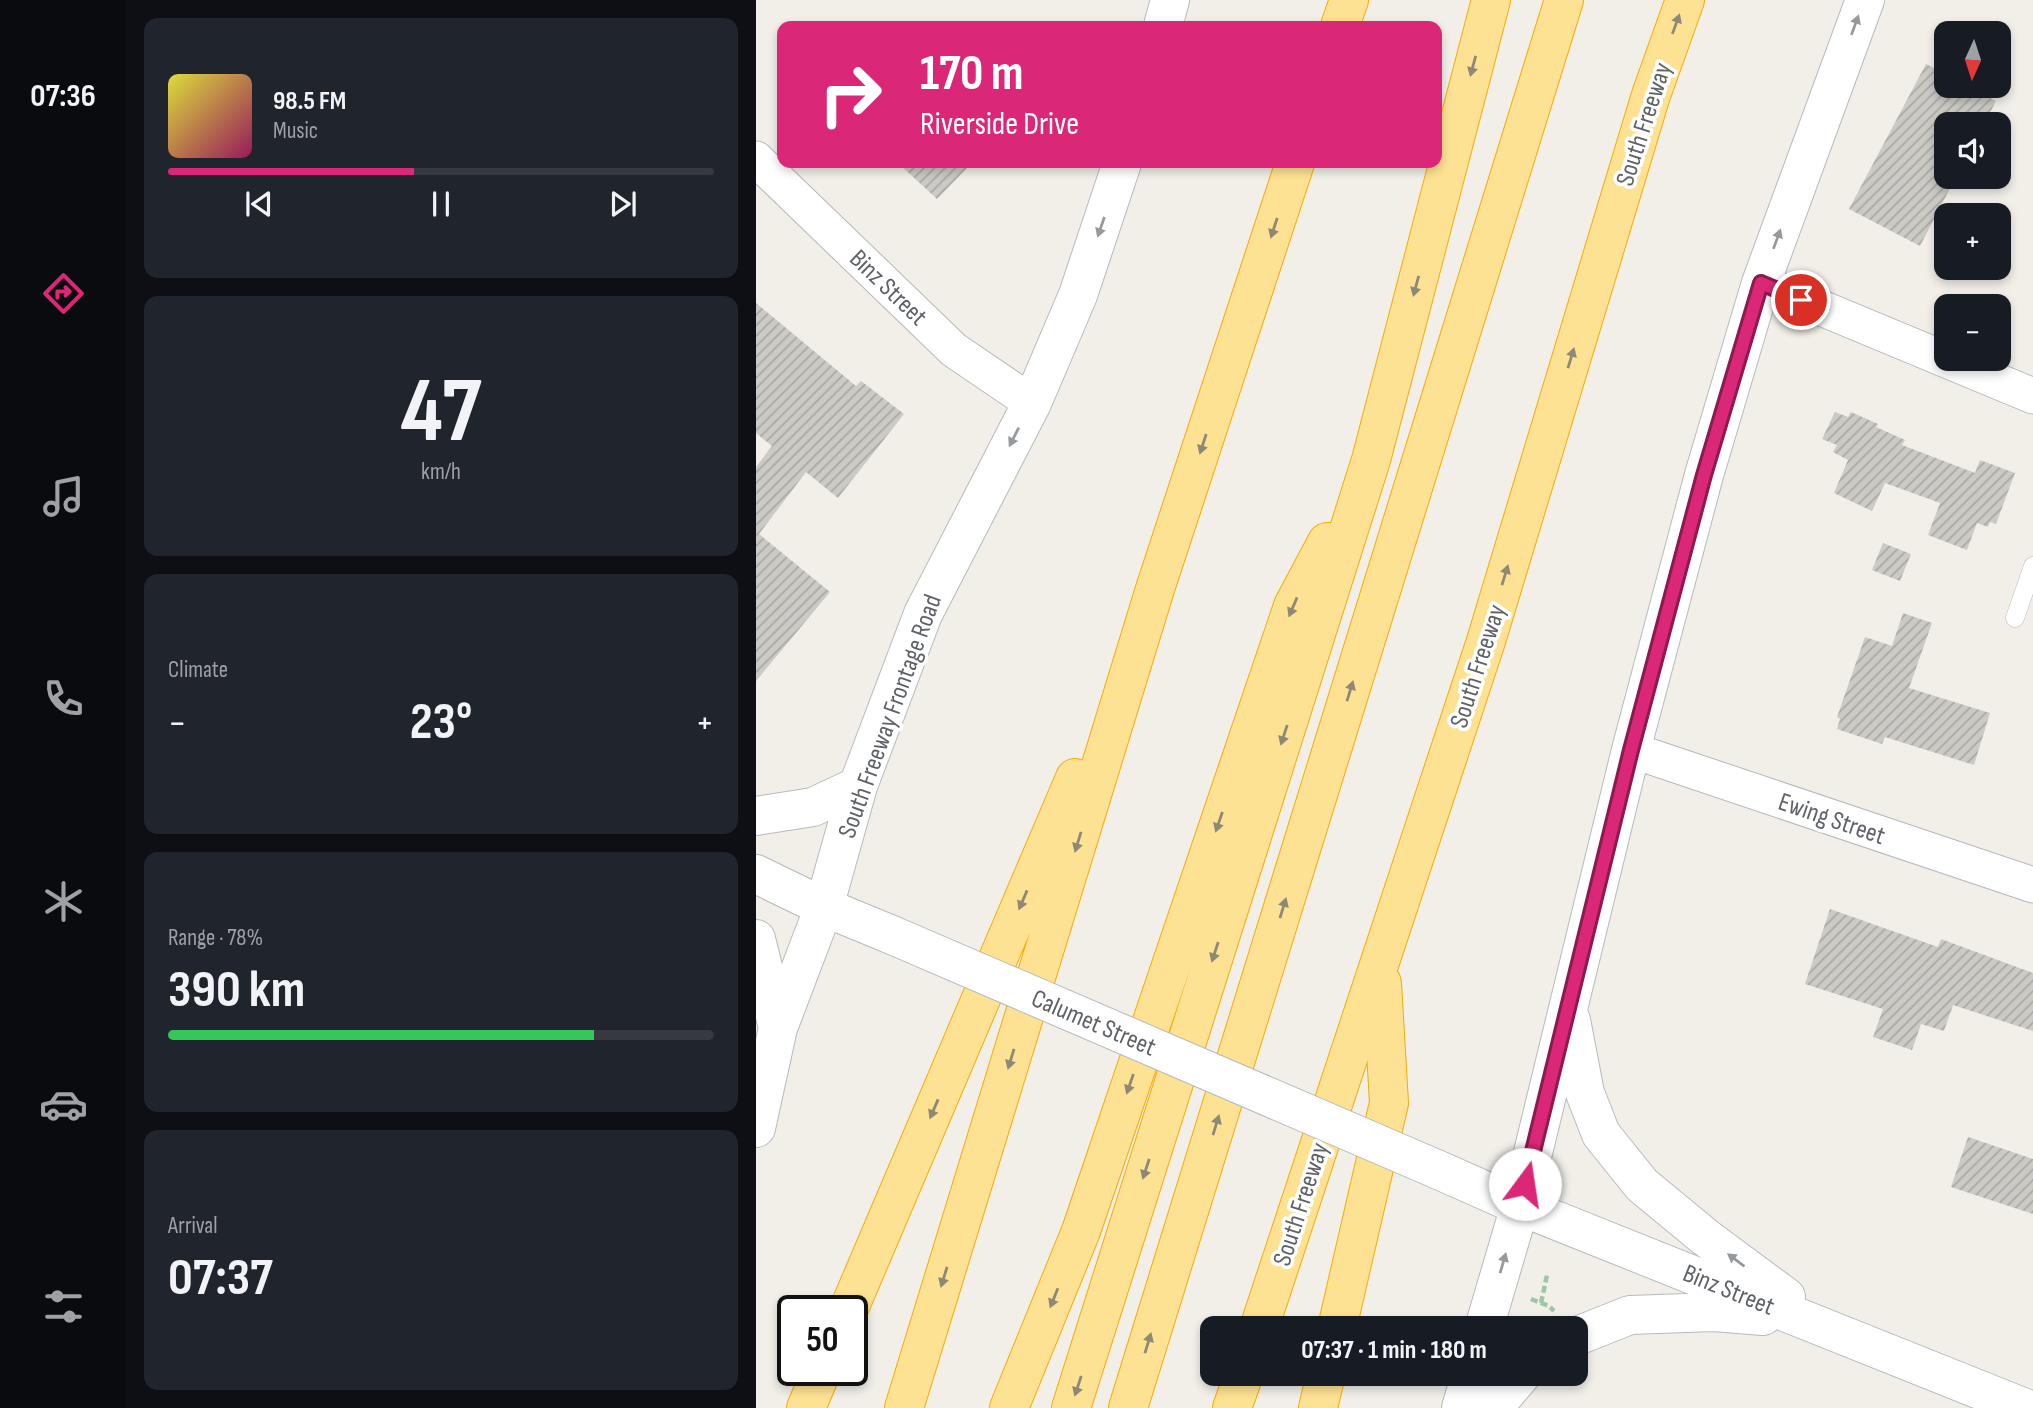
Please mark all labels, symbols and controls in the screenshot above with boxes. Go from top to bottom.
one-way arrow [1671,13,1682,34]
one-way arrow [1850,15,1861,36]
north arrow [1934,21,2011,98]
map controls [1934,21,2011,371]
text: 170 m [920,45,1024,104]
icon: right [805,49,896,140]
one-way arrow [1467,55,1478,77]
street label: South Freeway [1610,59,1679,190]
text: 07:36 [30,77,96,116]
text: 98.5 FM [273,86,346,117]
text: Riverside Drive [920,105,1079,144]
button: sound [1934,112,2011,189]
text: Music [273,117,318,145]
icon: previous [240,185,278,223]
icon: pause [422,185,460,223]
icon: next [604,185,642,223]
button: + [1934,203,2011,280]
one-way arrow [1095,217,1105,238]
one-way arrow [1268,217,1279,238]
one-way arrow [1772,228,1783,249]
street label: Binz Street [843,244,933,333]
icon: directions [39,269,88,318]
pin [1771,270,1831,330]
one-way arrow [1410,275,1421,297]
icon: arrive [1782,281,1820,319]
button: − [1934,294,2011,371]
one-way arrow [1567,347,1577,368]
text: 47 [401,358,481,467]
one-way arrow [1008,428,1020,448]
one-way arrow [1197,433,1208,454]
text: km/h [421,458,461,486]
icon: music [39,472,88,521]
one-way arrow [1501,565,1511,586]
street label: South Freeway Frontage Road [832,591,949,843]
one-way arrow [1287,597,1299,617]
street label: South Freeway [1444,601,1513,732]
text: Climate [168,656,228,684]
icon: phone [39,674,88,723]
one-way arrow [1346,680,1356,701]
text: 23° [410,691,472,754]
text: − [168,701,187,746]
text: + [695,701,714,746]
one-way arrow [1278,725,1288,746]
street label: Ewing Street [1774,787,1889,852]
one-way arrow [1213,812,1224,833]
one-way arrow [1072,831,1082,852]
icon: climate [39,877,88,926]
one-way arrow [1017,889,1028,910]
one-way arrow [1278,897,1289,918]
text: Range · 78% [168,924,263,952]
one-way arrow [1209,942,1220,963]
text: 390 km [168,959,305,1022]
street label: Calumet Street [1027,983,1160,1063]
one-way arrow [1006,1049,1016,1070]
one-way arrow [1125,1074,1135,1095]
icon: car [39,1080,88,1129]
one-way arrow [928,1099,939,1120]
one-way arrow [1211,1115,1221,1136]
street label: South Freeway [1267,1139,1336,1270]
position arrow [1488,1147,1562,1221]
one-way arrow [1141,1159,1151,1180]
text: Arrival [168,1212,217,1240]
text: 07:37 [168,1247,273,1310]
one-way arrow [1499,1252,1509,1273]
one-way arrow [1726,1253,1745,1267]
street label: Binz Street [1678,1258,1779,1323]
one-way arrow [939,1266,949,1287]
icon: filters [39,1282,88,1331]
one-way arrow [1048,1288,1059,1309]
speed limit sign: 50 [777,1295,868,1386]
one-way arrow [1144,1332,1154,1353]
text: 07:37 · 1 min · 180 m [1301,1335,1487,1366]
one-way arrow [1072,1376,1082,1397]

